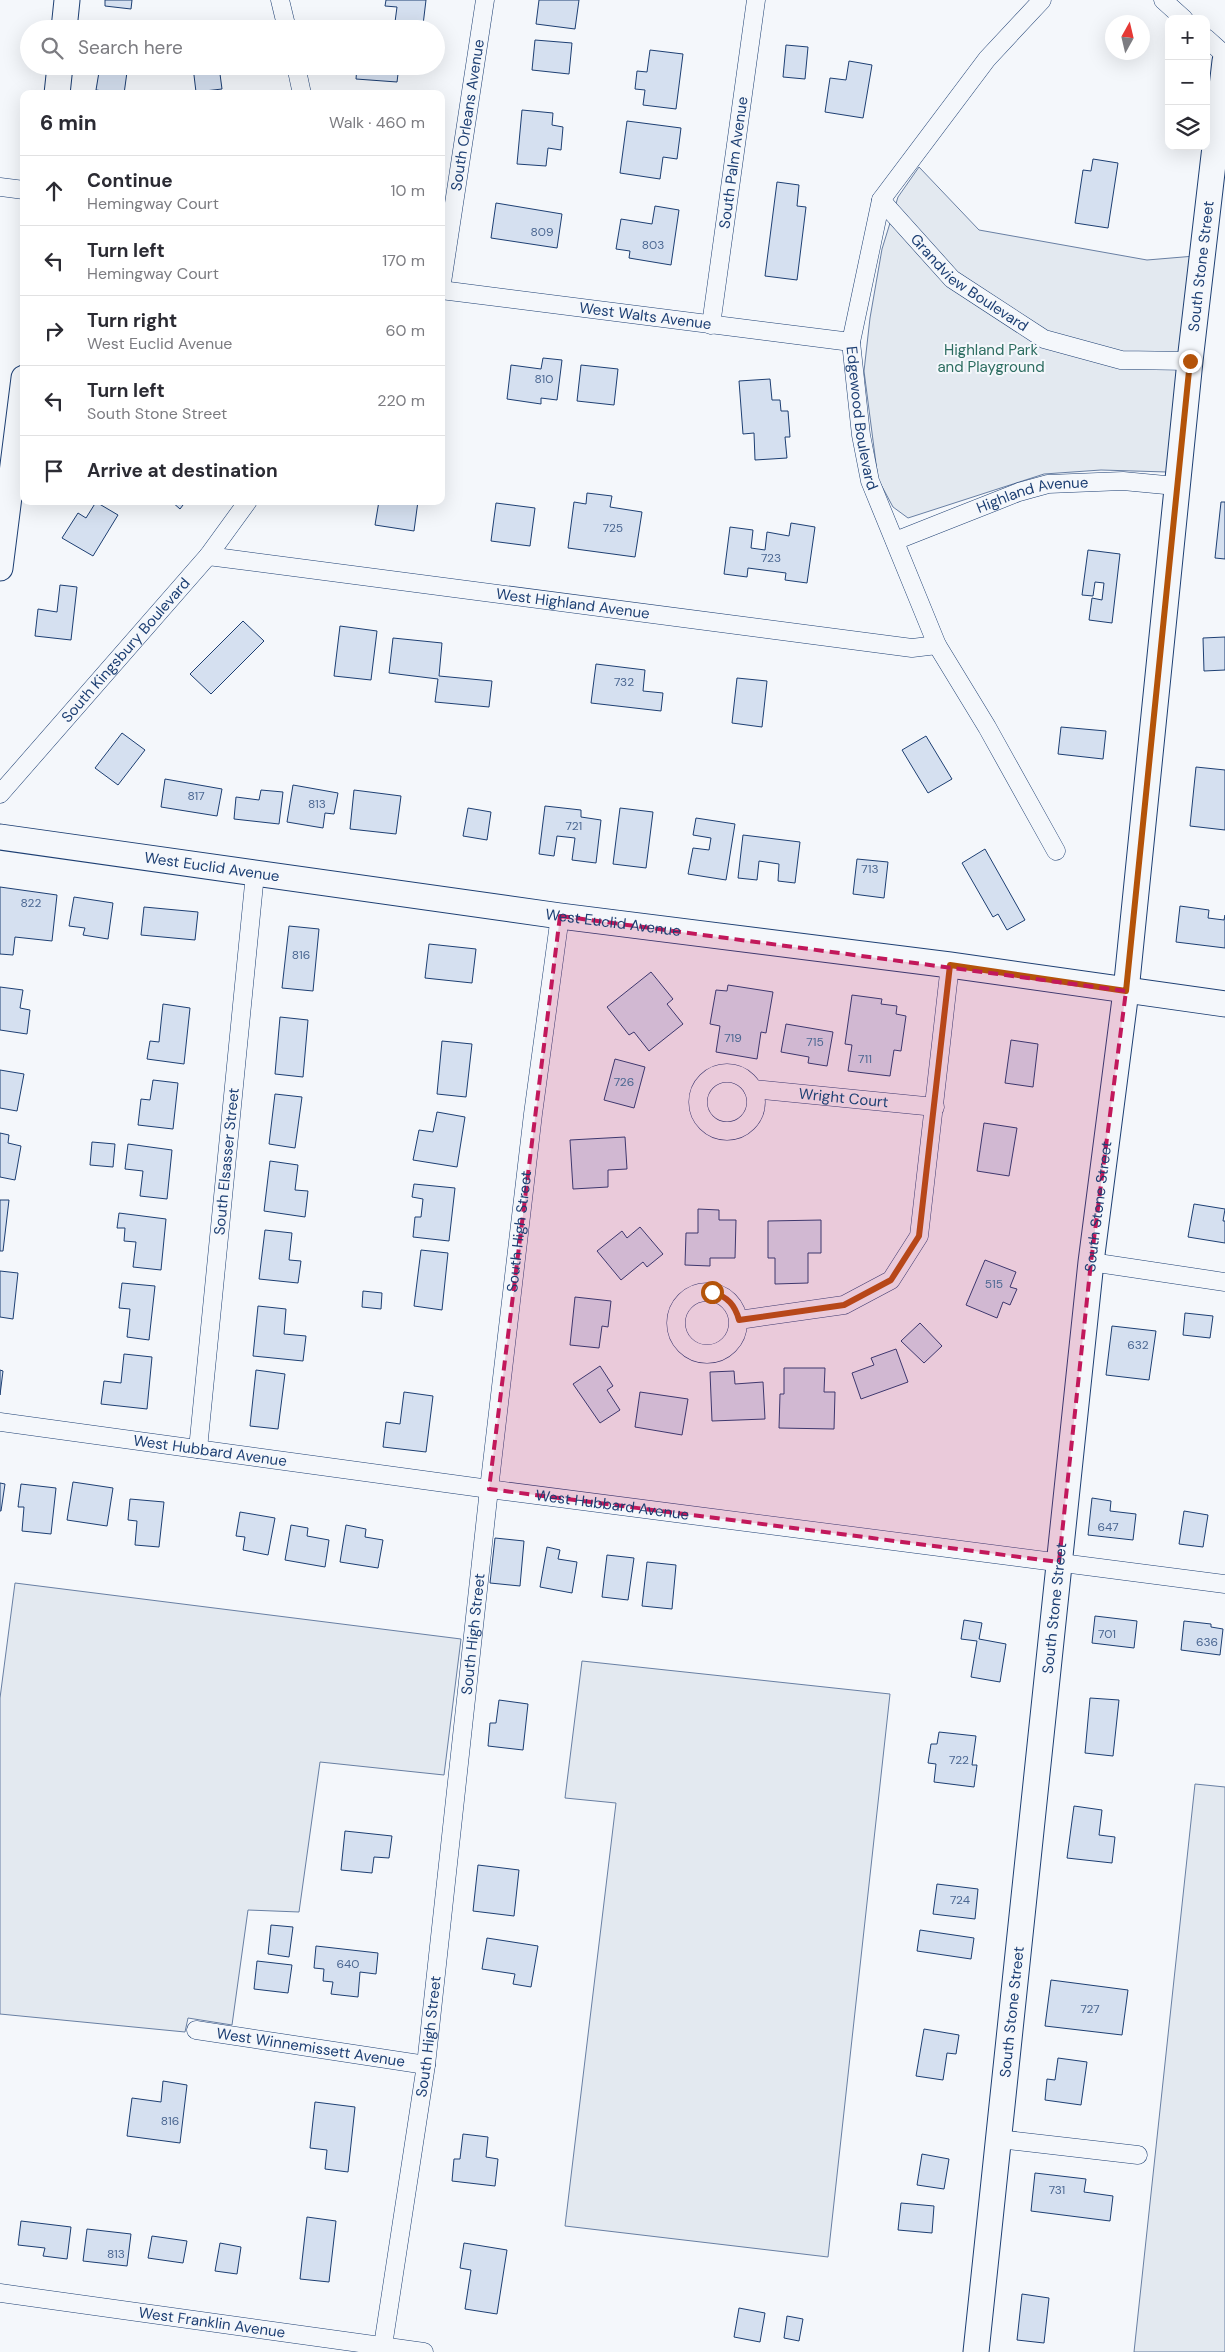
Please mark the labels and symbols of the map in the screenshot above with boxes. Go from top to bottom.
north arrow [1105,15,1150,60]
street label: South Orleans Avenue [446,38,489,192]
street label: South Palm Avenue [714,95,753,230]
street label: South Stone Street [1183,199,1219,333]
house number: 809 [530,224,554,240]
street label: Grandview Boulevard [906,229,1032,336]
house number: 803 [642,237,664,253]
street label: West Walts Avenue [578,298,713,334]
park label: Highland Park and Playground [937,340,1045,377]
street label: Edgewood Boulevard [842,345,883,493]
route end [1179,350,1202,373]
house number: 810 [534,371,554,387]
street label: Highland Avenue [973,472,1089,518]
house number: 725 [603,520,623,536]
house number: 723 [761,550,781,566]
street label: South Kingsbury Boulevard [57,574,194,727]
street label: West Highland Avenue [495,584,651,624]
house number: 732 [614,674,634,690]
house number: 817 [187,788,205,804]
house number: 813 [308,796,326,812]
house number: 721 [566,818,582,834]
street label: West Euclid Avenue [143,847,281,886]
house number: 713 [861,861,879,877]
house number: 822 [21,895,42,911]
street label: West Euclid Avenue [544,904,682,941]
house number: 816 [292,947,310,963]
house number: 719 [724,1030,742,1046]
house number: 715 [806,1034,824,1050]
house number: 711 [858,1051,872,1067]
house number: 726 [614,1074,634,1090]
street label: Wright Court [798,1084,889,1112]
street label: South Elsasser Street [209,1087,244,1236]
street label: South Stone Street [1080,1140,1117,1273]
street label: South High Street [502,1170,536,1293]
house number: 515 [985,1276,1003,1292]
route start [701,1281,724,1304]
house number: 632 [1127,1337,1149,1353]
street label: West Hubbard Avenue [132,1430,288,1471]
street label: West Hubbard Avenue [534,1485,690,1525]
house number: 647 [1097,1519,1119,1535]
street label: South Stone Street [1038,1541,1071,1675]
street label: South High Street [457,1572,490,1696]
house number: 701 [1098,1626,1116,1642]
house number: 636 [1196,1634,1218,1650]
house number: 722 [949,1752,969,1768]
house number: 724 [950,1892,970,1908]
street label: South Stone Street [995,1945,1029,2078]
house number: 640 [336,1956,360,1972]
street label: South High Street [411,1975,446,2099]
house number: 727 [1080,2001,1100,2017]
street label: West Winnemissett Avenue [215,2023,406,2072]
house number: 816 [161,2113,179,2129]
house number: 731 [1049,2182,1065,2198]
house number: 813 [107,2246,125,2262]
street label: West Franklin Avenue [137,2302,287,2343]

